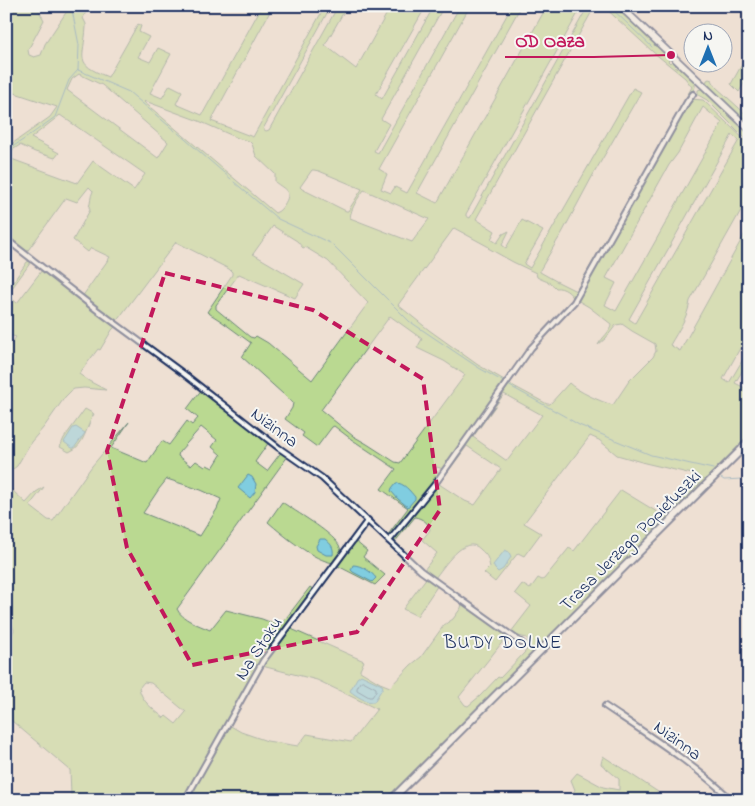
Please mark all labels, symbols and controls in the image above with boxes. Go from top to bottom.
north arrow [682,22,732,72]
callout: OD Oaza [505,23,594,57]
text: N [703,26,713,47]
text: OD Oaza [515,29,585,56]
street label: Nizinna [245,402,303,455]
street label: Trasa Jerzego Popiełuszki [555,465,709,619]
street label: Na Stoku [229,612,290,686]
district label: BUDY DOLNE [443,630,562,657]
street label: Nizinna [647,715,706,768]

